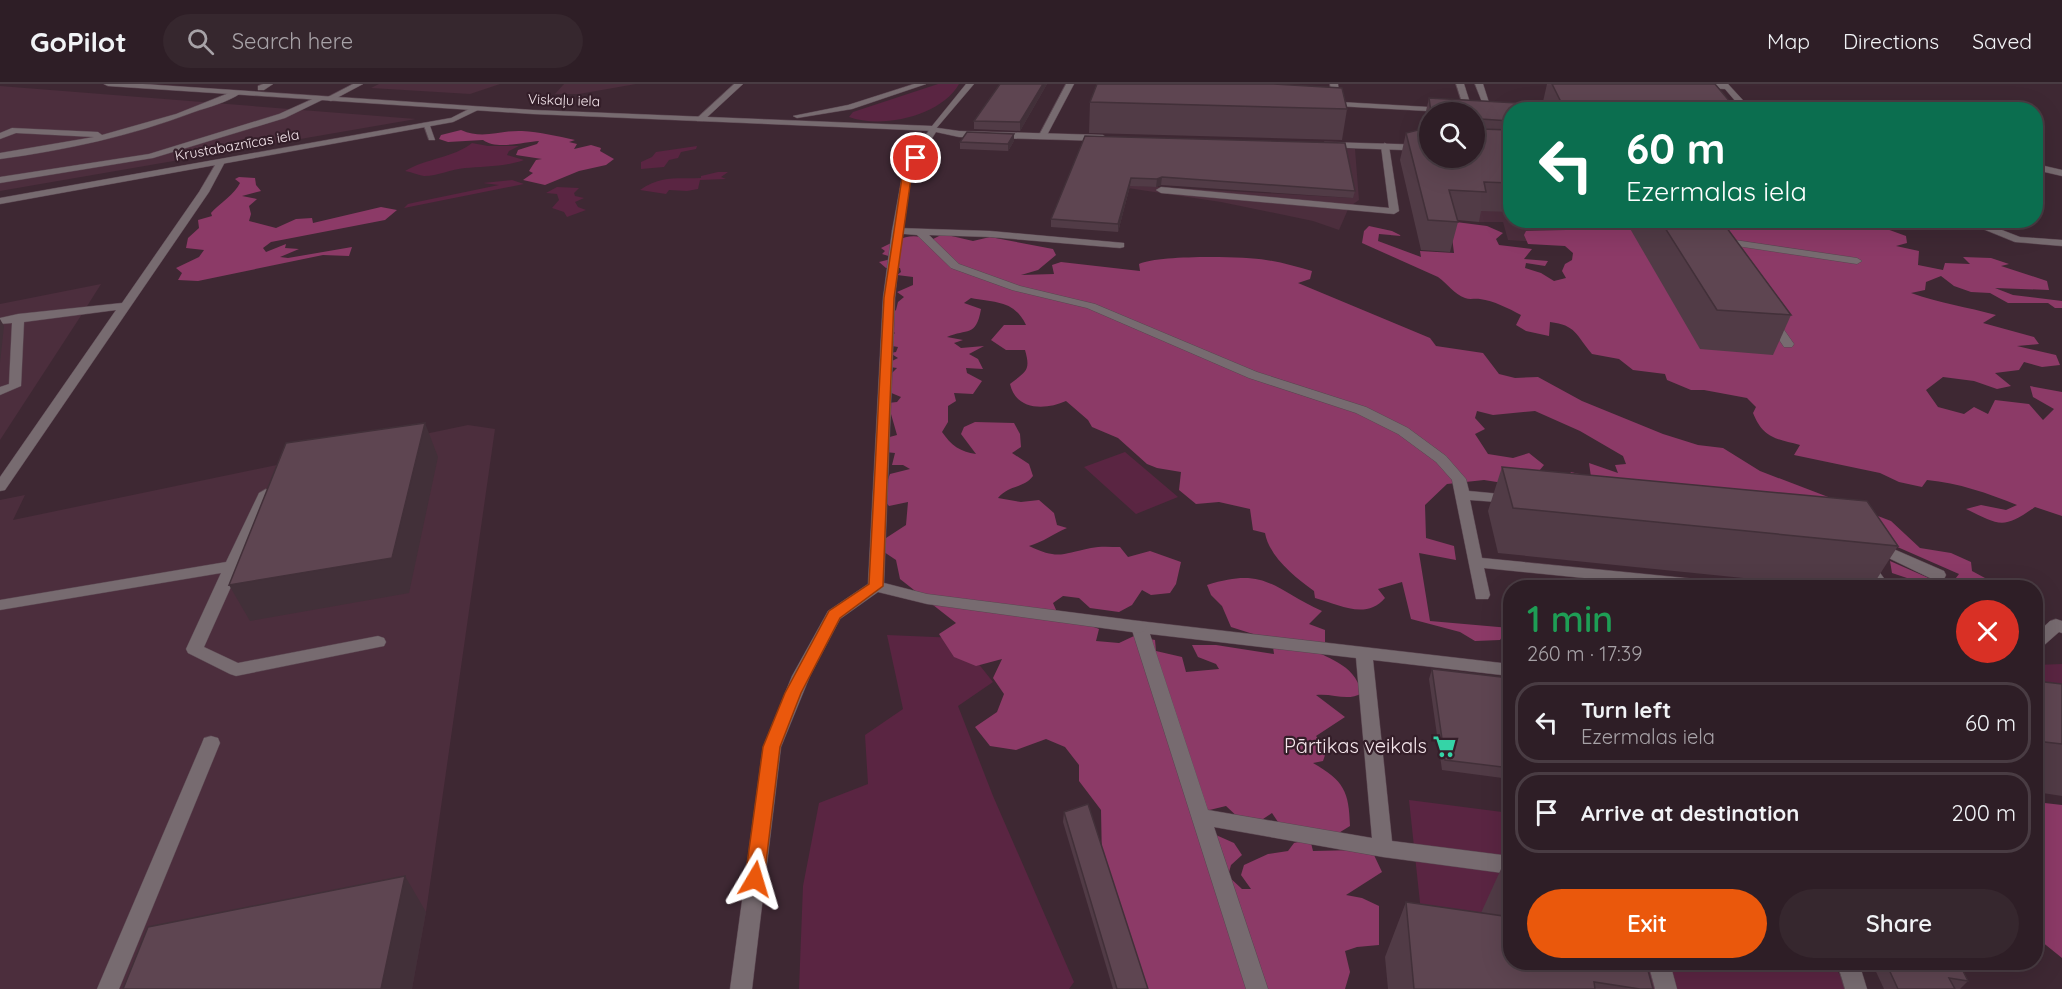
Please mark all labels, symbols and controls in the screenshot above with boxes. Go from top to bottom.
search box [163,14,583,68]
text: GoPilot [30,24,127,59]
icon: search [184,25,217,58]
text: Search here [232,27,353,55]
text: Map [1767,28,1810,54]
text: Directions [1843,28,1939,54]
text: Saved [1972,28,2032,54]
street label: Viskaļu iela [527,90,601,110]
map controls [1419,102,1485,168]
button: search [1419,102,1485,168]
text: 60 m [1626,122,1726,175]
street label: Krustabaznīcas iela [173,125,301,165]
icon: left [1527,126,1605,204]
pin [890,132,941,183]
icon: arrive [899,141,932,174]
text: Ezermalas iela [1626,174,1807,208]
text: 1 min [1527,596,1613,641]
button: close [1956,600,2019,663]
text: 260 m · 17:39 [1527,641,1642,666]
text: Turn left [1581,696,1671,724]
icon: left [1530,706,1563,739]
text: 60 m [1965,709,2016,737]
text: Ezermalas iela [1581,724,1715,749]
place label: Pārtikas veikals [1284,733,1427,758]
supermarket icon: Pārtikas veikals [1432,733,1458,759]
icon: arrive [1530,796,1563,829]
text: Arrive at destination [1581,799,1799,827]
text: 200 m [1952,799,2016,827]
position arrow [723,847,787,911]
button: Exit [1527,889,1767,958]
button: Share [1779,889,2019,958]

